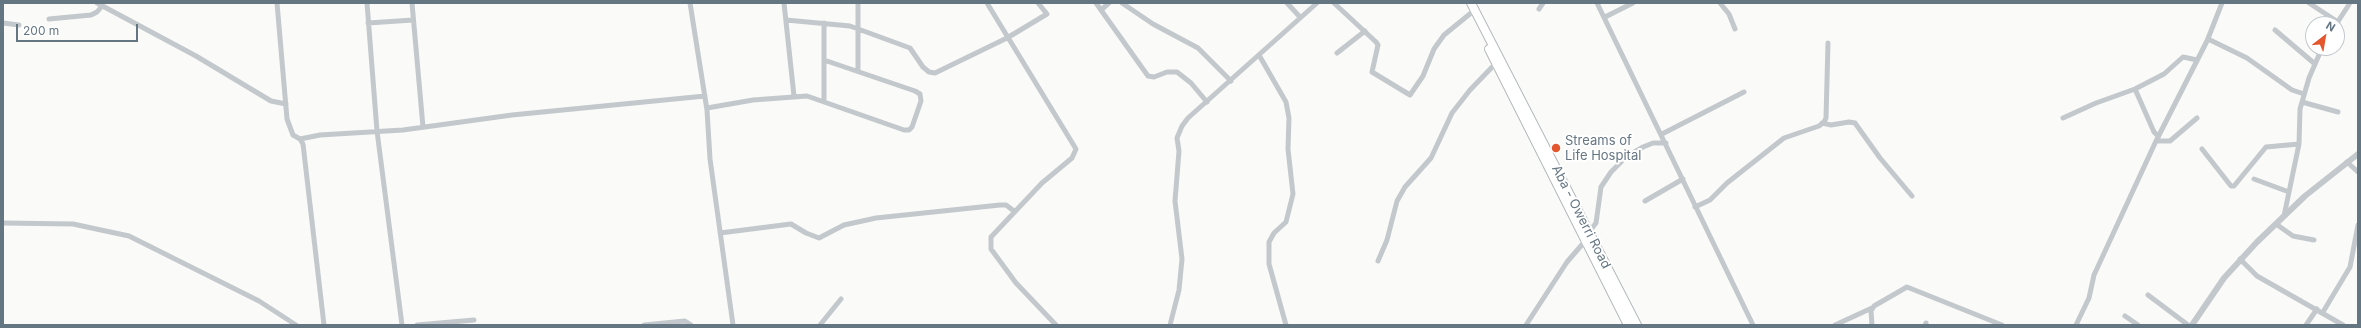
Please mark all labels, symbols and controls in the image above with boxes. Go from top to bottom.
scale bar [18,16,140,42]
north arrow [2305,16,2345,56]
text: N [2323,18,2338,35]
text: 200 m [23,23,59,38]
place label: Streams of Life Hospital [1565,133,1641,164]
marker: Streams of Life Hospital [1550,142,1562,154]
street label: Aba - Owerri Road [1548,163,1614,271]

